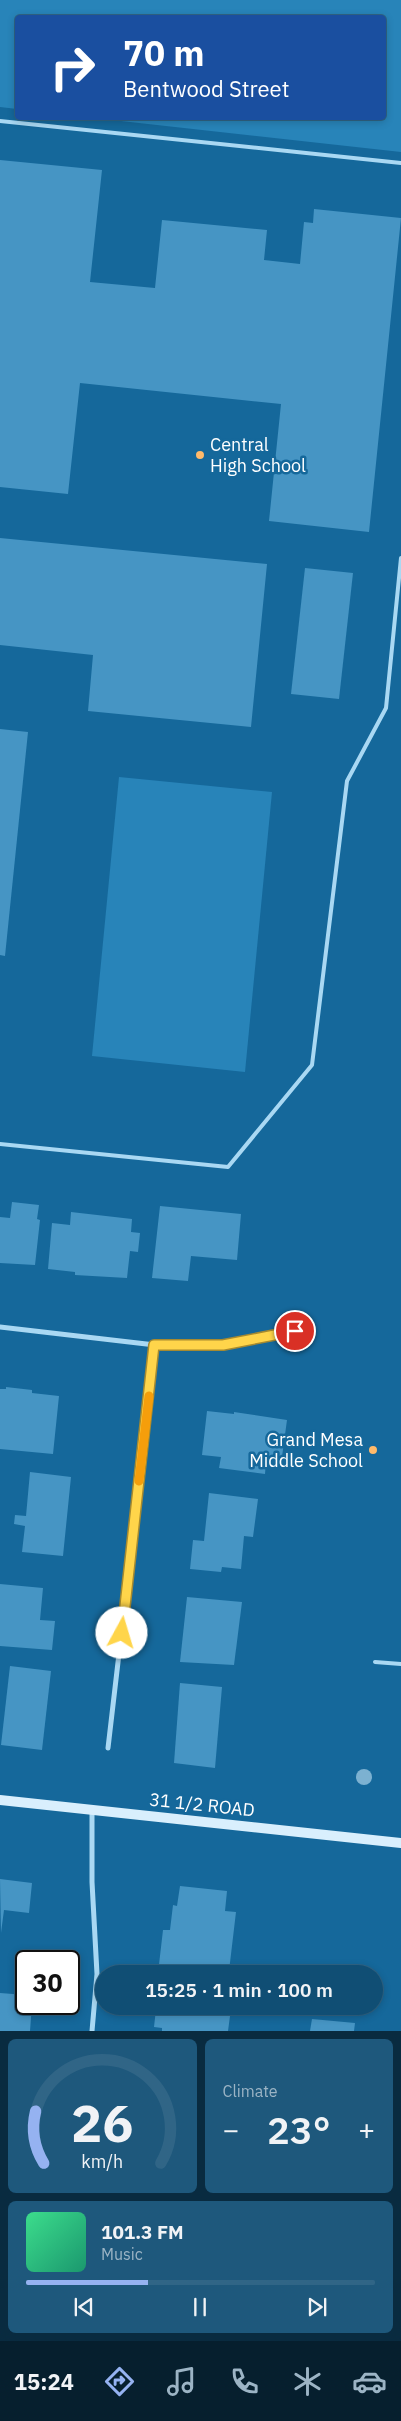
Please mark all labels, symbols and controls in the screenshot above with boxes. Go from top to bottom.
text: 70 m [123,30,205,76]
icon: right [40,35,105,100]
text: Bentwood Street [123,74,289,103]
place label: Central High School [210,433,306,477]
marker: Central High School [194,449,206,461]
pin [274,1310,316,1352]
icon: arrive [281,1317,309,1345]
place label: Grand Mesa Middle School [249,1428,363,1472]
marker: Grand Mesa Middle School [367,1444,379,1456]
position arrow [95,1606,147,1658]
street label: 31 1/2 ROAD [148,1788,256,1821]
speed limit sign: 30 [15,1950,80,2015]
text: 15:25 · 1 min · 100 m [145,1978,333,2002]
text: Climate [223,2081,278,2101]
text: 26 [71,2089,133,2156]
text: 23° [267,2105,330,2154]
text: − [223,2111,239,2148]
text: + [358,2111,375,2148]
text: km/h [81,2150,123,2173]
text: 101.3 FM [101,2220,184,2244]
text: Music [101,2244,143,2264]
icon: previous [70,2293,98,2321]
icon: pause [186,2293,214,2321]
icon: next [303,2293,331,2321]
icon: directions [102,2364,137,2399]
icon: music [164,2364,199,2399]
icon: phone [227,2364,262,2399]
icon: climate [290,2364,325,2399]
icon: car [352,2364,387,2399]
text: 15:24 [14,2367,74,2396]

